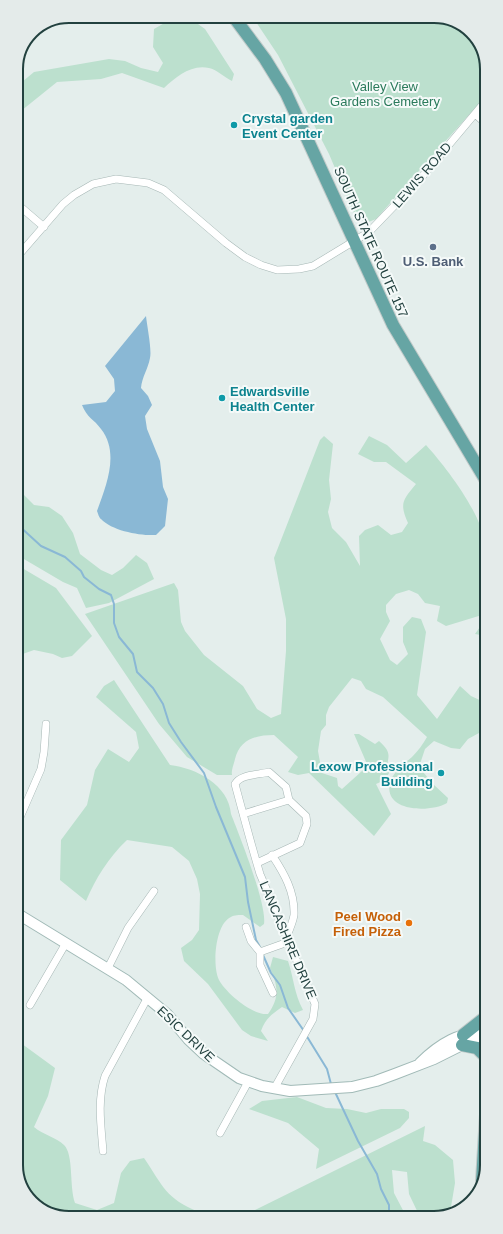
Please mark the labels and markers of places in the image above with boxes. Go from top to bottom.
place label: Crystal garden Event Center [242,111,333,141]
marker: Crystal garden Event Center [229,120,239,130]
marker: U.S. Bank [428,242,438,252]
place label: U.S. Bank [403,254,464,269]
place label: Edwardsville Health Center [230,384,315,414]
marker: Edwardsville Health Center [217,393,227,403]
place label: Lexow Professional Building [311,759,433,789]
marker: Lexow Professional Building [436,768,446,778]
place label: Peel Wood Fired Pizza [333,909,402,939]
marker: Peel Wood Fired Pizza [404,918,414,928]

